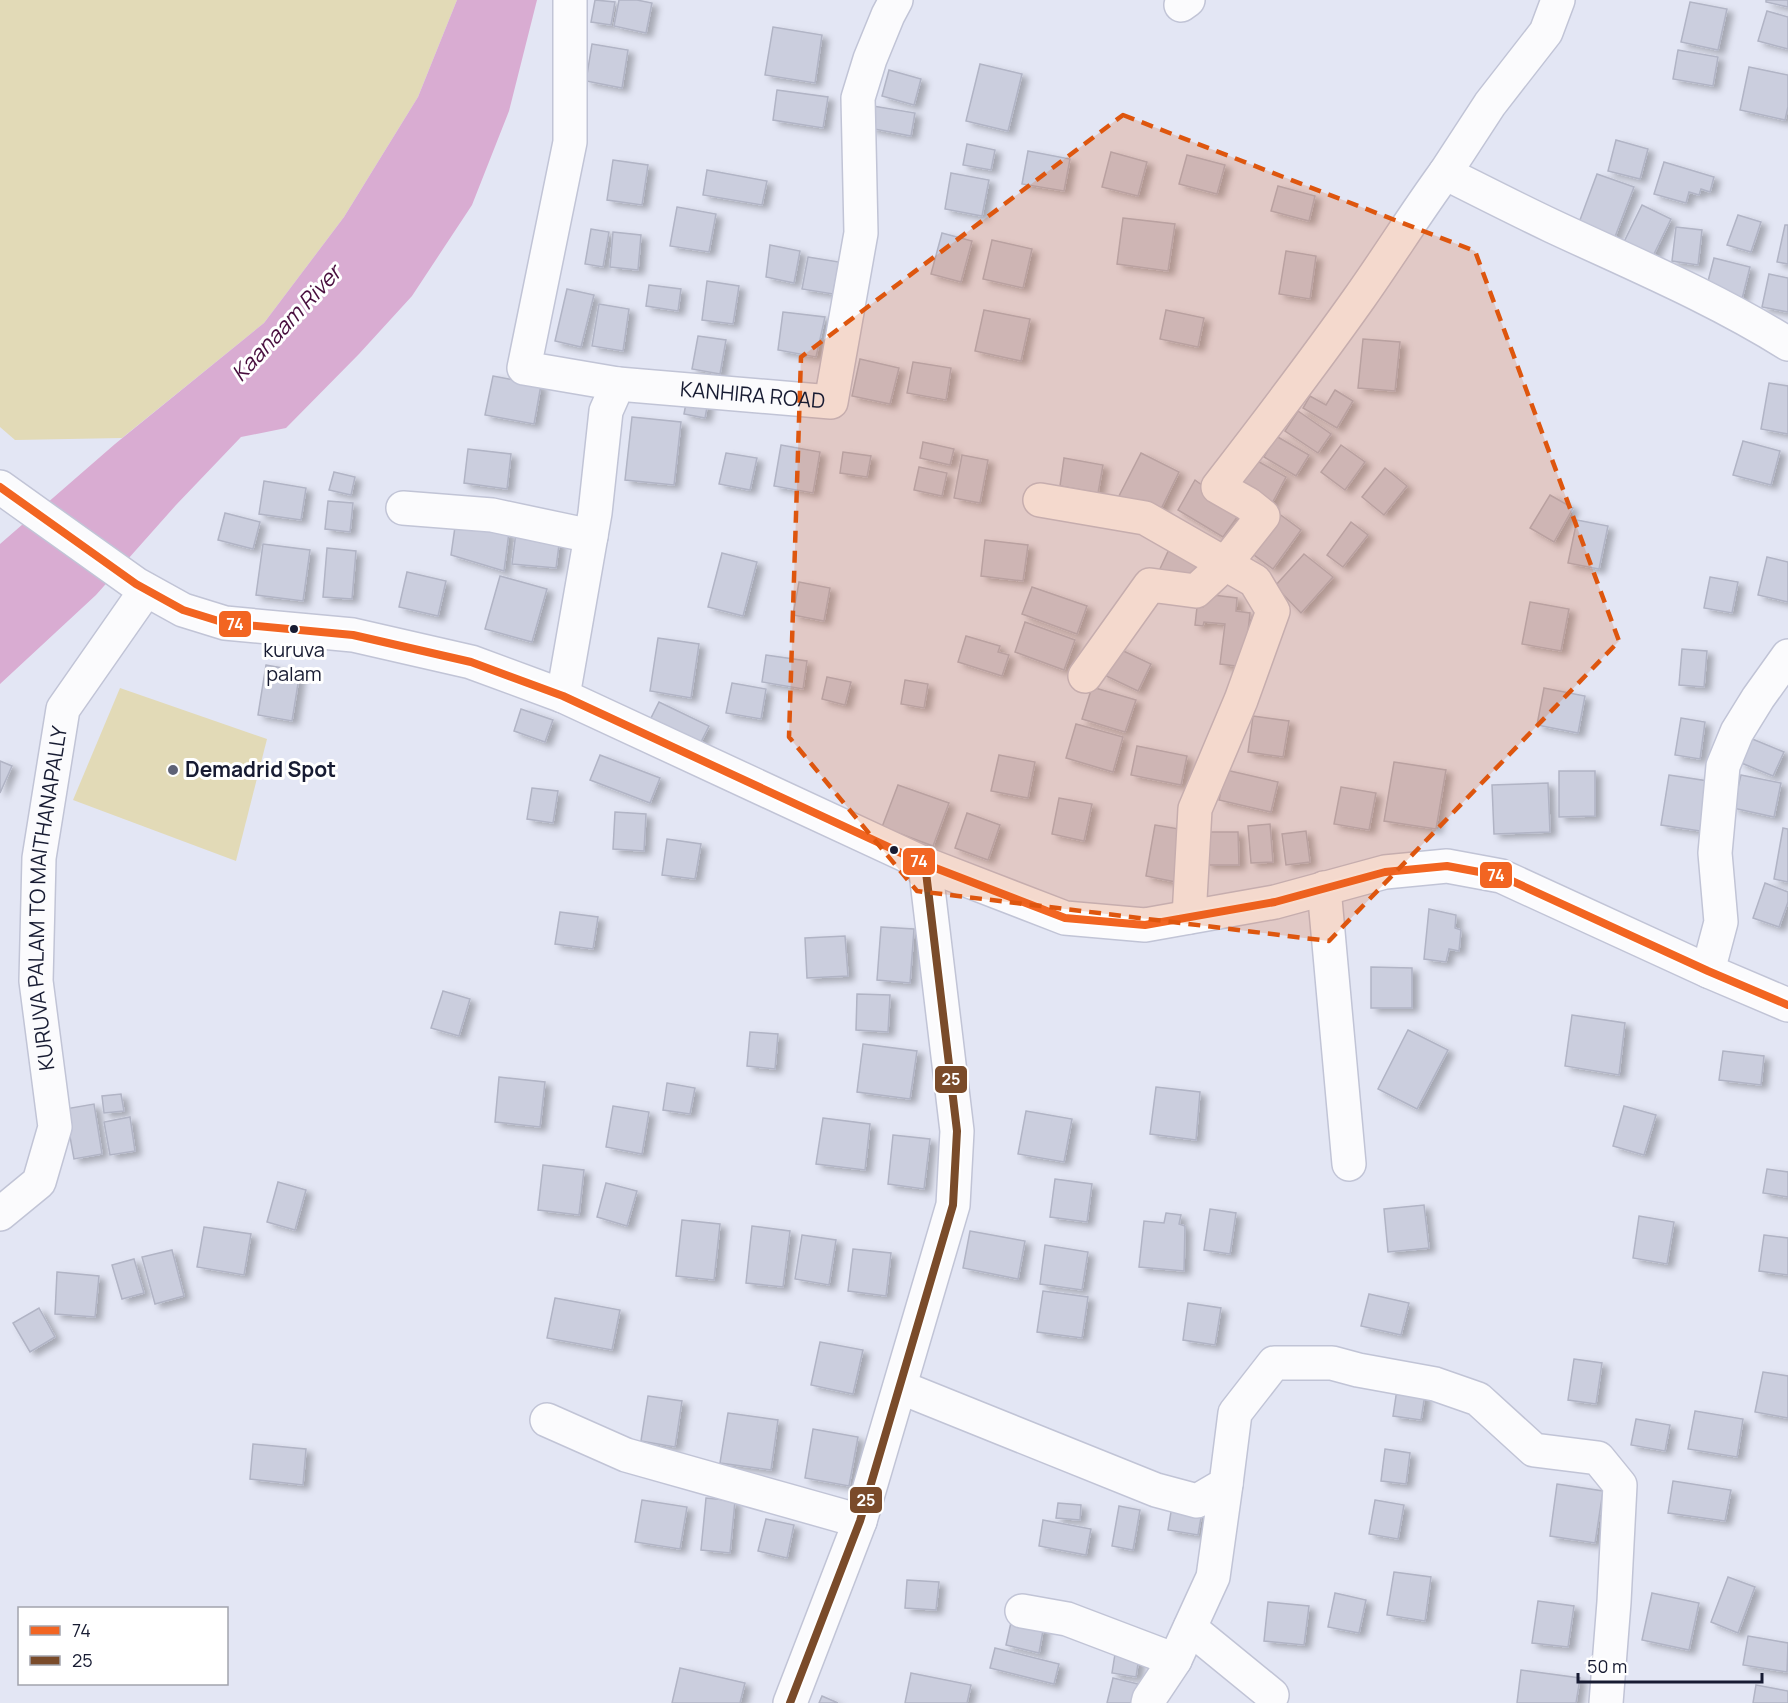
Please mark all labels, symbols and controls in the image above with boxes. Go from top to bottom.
water label: Kaanaam River [224,256,350,388]
street label: KANHIRA ROAD [679,374,826,414]
line badge: 74 [218,610,252,638]
text: 74 [226,613,244,635]
marker: kuruva palam [288,623,300,635]
place label: kuruva palam [263,636,325,687]
street label: KURUVA PALAM TO MAITHANAPALLY [20,724,73,1072]
place label: Demadrid Spot [185,755,336,783]
marker: Demadrid Spot [166,763,180,777]
unlabelled marker [888,844,900,856]
line badge: 74 [902,847,936,876]
text: 74 [910,850,928,872]
line badge: 74 [1479,861,1513,889]
text: 74 [1487,864,1505,886]
line badge: 25 [934,1065,968,1094]
text: 25 [942,1068,960,1090]
line badge: 25 [849,1486,883,1514]
text: 25 [857,1489,875,1511]
legend [18,1607,228,1685]
text: 74 [72,1618,91,1642]
scale bar [1578,1646,1762,1684]
text: 25 [72,1648,93,1672]
text: 50 m [1587,1654,1627,1678]

